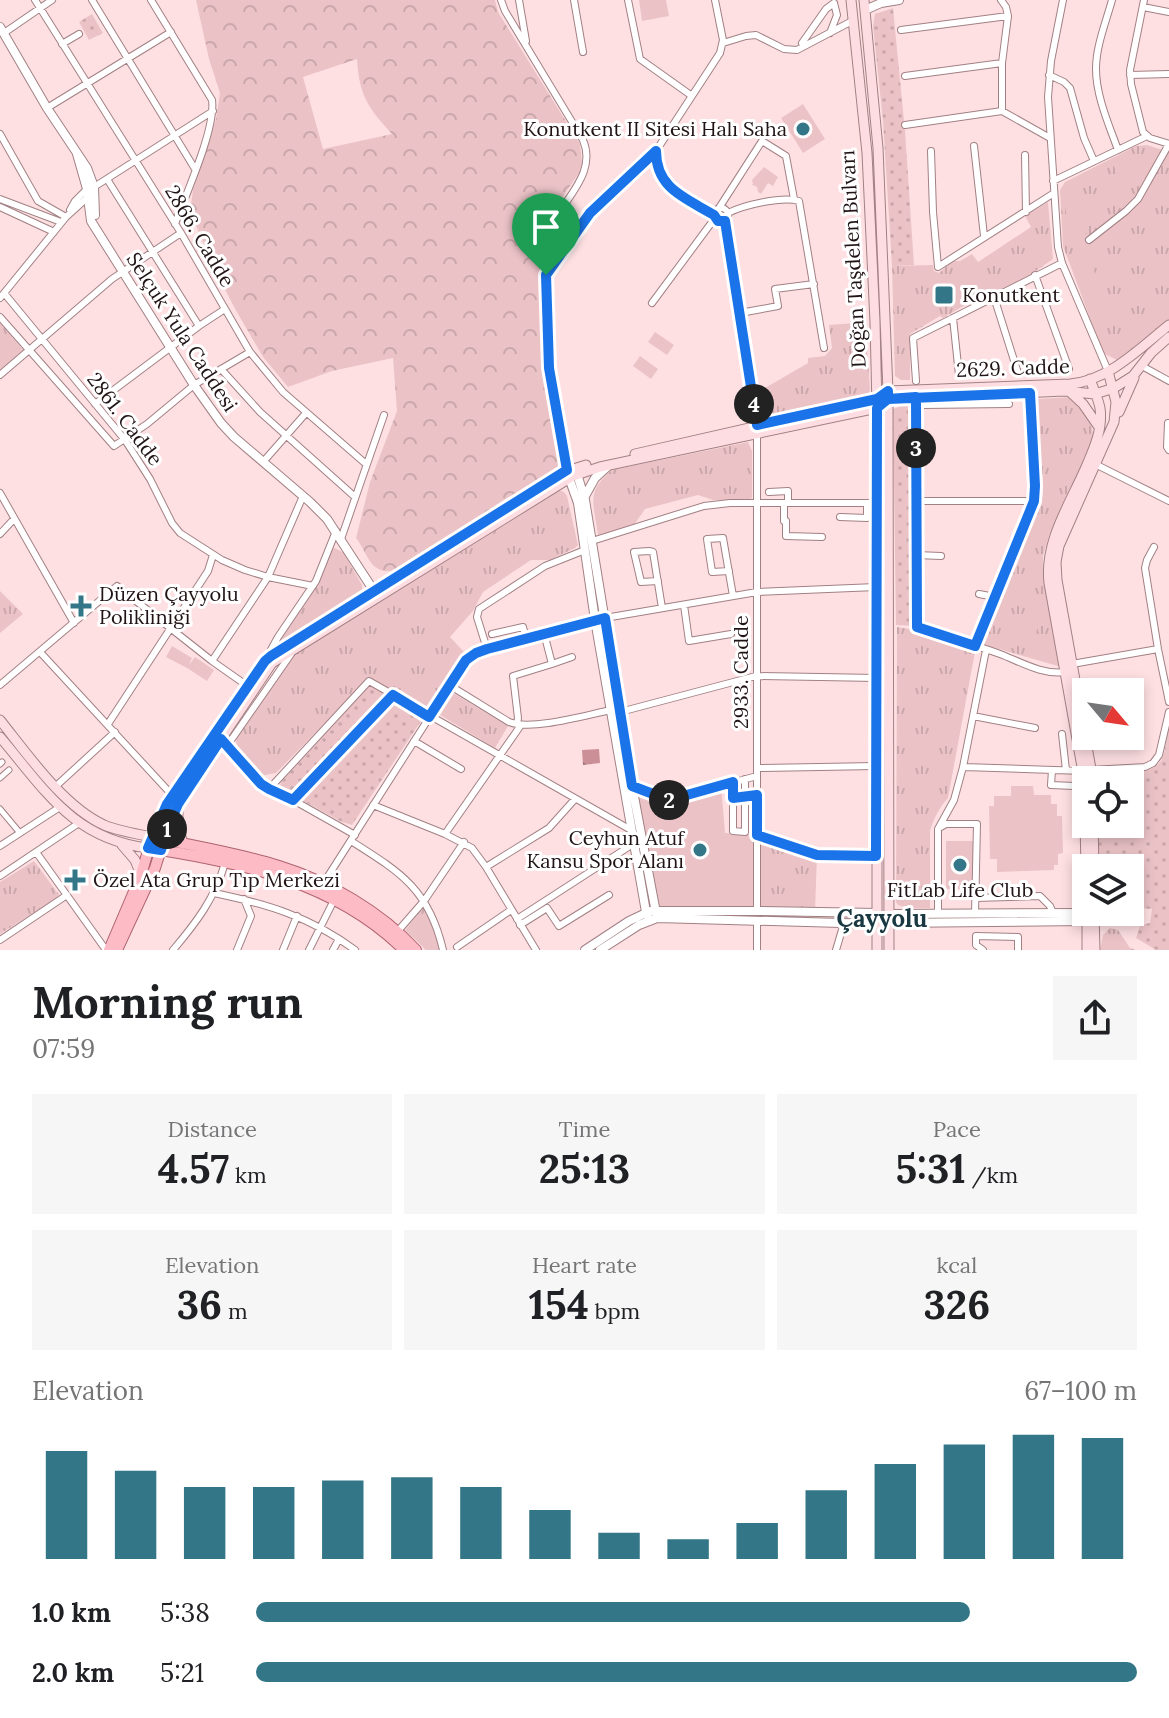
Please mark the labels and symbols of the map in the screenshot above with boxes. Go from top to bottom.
place label: Konutkent II Sitesi Halı Saha [523,116,787,141]
marker: Konutkent II Sitesi Halı Saha [794,120,812,138]
street label: Doğan Taşdelen Bulvarı [834,150,871,368]
street label: 2866. Cadde [160,180,241,291]
pin [512,193,580,275]
street label: Selçuk Yula Caddesi [122,247,243,416]
place label: Konutkent [962,282,1060,307]
marker: Konutkent [933,284,955,306]
street label: 2629. Cadde [956,353,1070,382]
street label: 2861. Cadde [82,367,169,470]
pin: 4 [734,384,774,424]
pin: 3 [896,428,936,468]
place label: Düzen Çayyolu Polikliniği [99,581,239,629]
marker: Düzen Çayyolu Polikliniği [70,595,92,617]
street label: 2933. Cadde [728,615,753,729]
north arrow [1072,678,1144,750]
pin: 2 [649,780,689,820]
pin: 1 [147,809,187,849]
place label: Ceyhun Atuf Kansu Spor Alanı [527,825,685,873]
marker: Ceyhun Atuf Kansu Spor Alanı [691,841,709,859]
marker: FitLab Life Club [951,856,969,874]
place label: Özel Ata Grup Tıp Merkezi [93,867,340,892]
marker: Özel Ata Grup Tıp Merkezi [64,869,86,891]
place label: FitLab Life Club [887,877,1033,902]
district label: Çayyolu [837,903,928,934]

